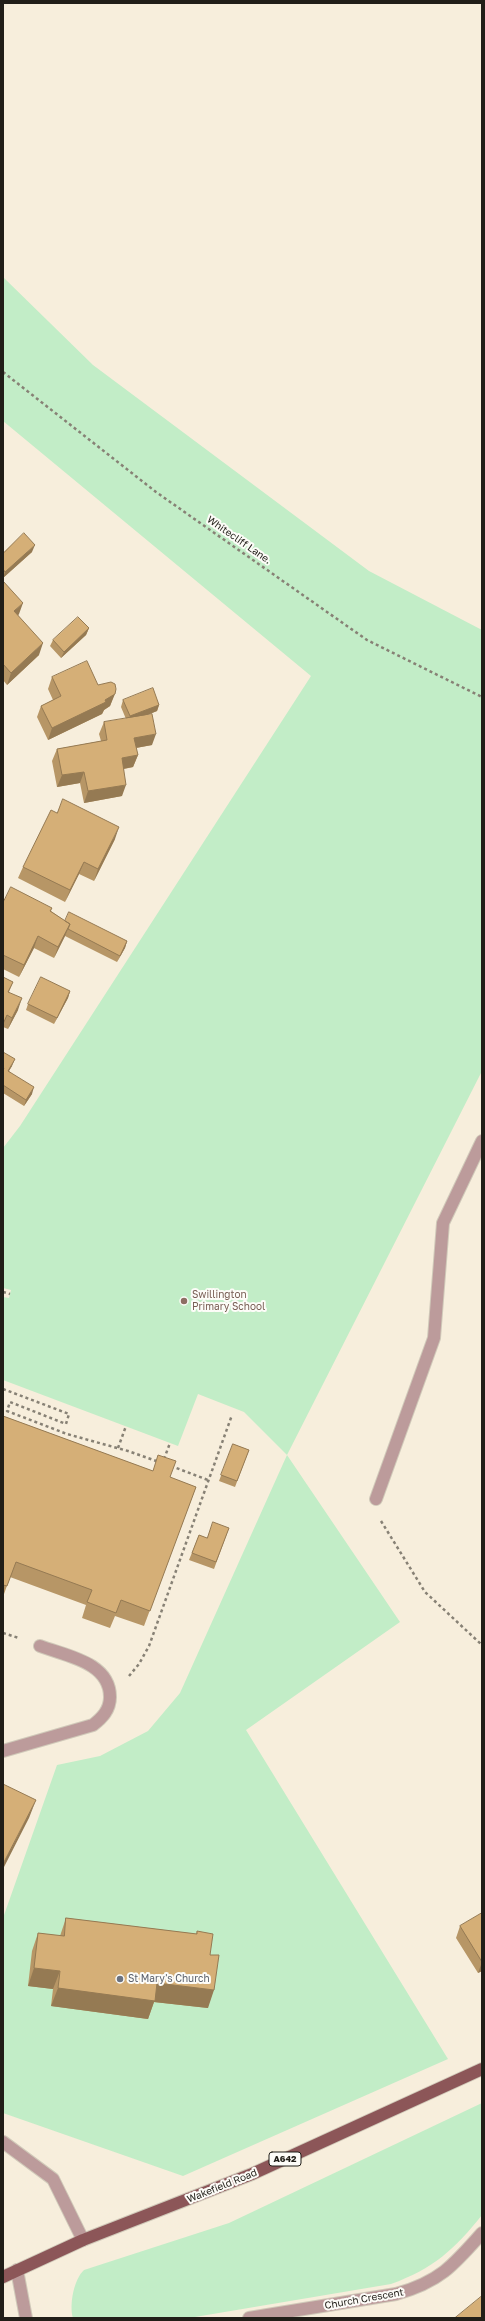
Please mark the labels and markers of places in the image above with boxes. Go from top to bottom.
place label: Swillington Primary School [192,1289,265,1312]
marker: Swillington Primary School [179,1296,189,1306]
place label: St Mary's Church [128,1973,210,1985]
marker: St Mary's Church [115,1974,125,1984]

